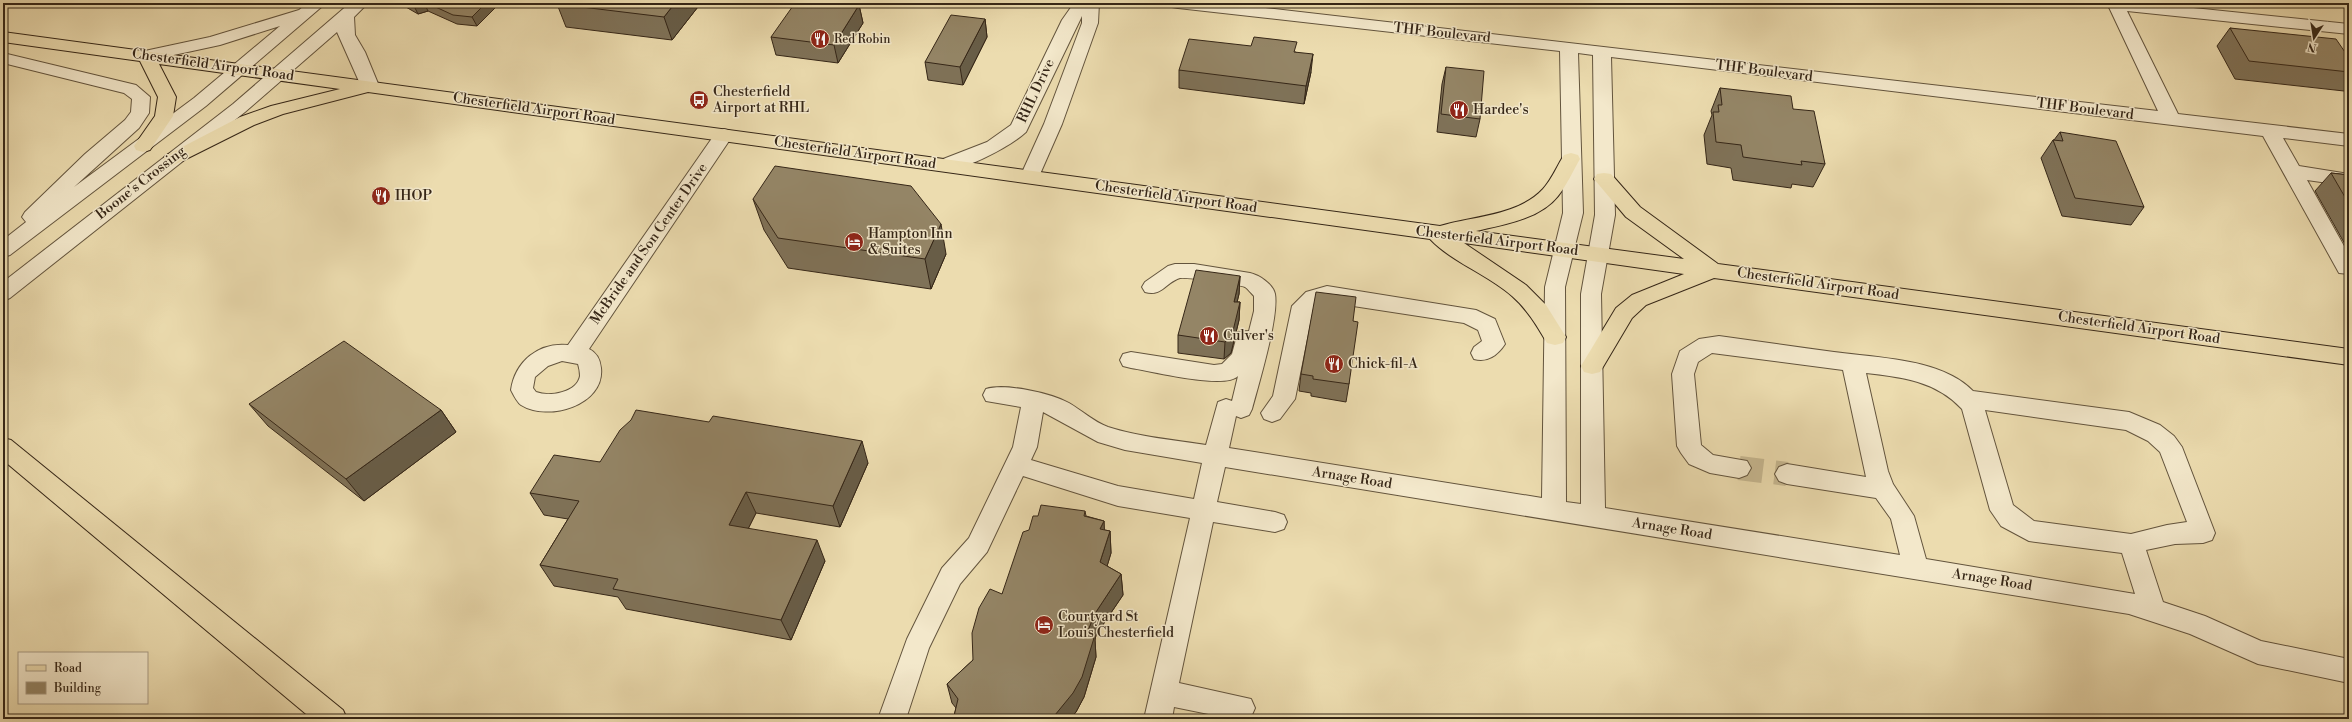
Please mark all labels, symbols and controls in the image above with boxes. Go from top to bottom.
north arrow [2294,18,2334,58]
street label: THF Boulevard [1392,19,1492,47]
restaurant icon: Red Robin [809,28,831,50]
place label: Red Robin [834,32,890,47]
text: N [2306,39,2318,55]
street label: Chesterfield Airport Road [131,45,295,85]
street label: RHL Drive [1013,56,1059,126]
street label: THF Boulevard [1714,56,1814,86]
place label: Chesterfield Airport at RHL [712,83,809,117]
street label: Chesterfield Airport Road [452,89,616,129]
bus stop icon: Chesterfield Airport at RHL [688,89,710,111]
street label: THF Boulevard [2035,94,2135,124]
restaurant icon: Hardee's [1448,99,1470,121]
place label: Hardee's [1473,101,1529,119]
street label: Chesterfield Airport Road [773,133,937,173]
street label: Boone's Crossing [92,142,190,224]
street label: McBride and Son Center Drive [586,160,712,328]
street label: Chesterfield Airport Road [1094,177,1258,217]
restaurant icon: IHOP [370,185,392,207]
place label: IHOP [395,187,432,205]
street label: Chesterfield Airport Road [1415,222,1579,260]
place label: Hampton Inn & Suites [868,225,953,259]
hotel icon: Hampton Inn & Suites [843,231,865,253]
street label: Chesterfield Airport Road [1736,264,1900,304]
street label: Chesterfield Airport Road [2057,308,2221,348]
restaurant icon: Culver's [1198,325,1220,347]
place label: Culver's [1223,327,1274,345]
restaurant icon: Chick-fil-A [1323,353,1345,375]
place label: Chick-fil-A [1348,355,1418,373]
street label: Arnage Road [1310,463,1393,493]
street label: Arnage Road [1630,514,1713,544]
street label: Arnage Road [1950,565,2033,595]
place label: Courtyard St Louis Chesterfield [1058,608,1174,642]
hotel icon: Courtyard St Louis Chesterfield [1033,614,1055,636]
legend [18,652,148,704]
text: Road [54,661,82,676]
text: Building [53,681,102,696]

